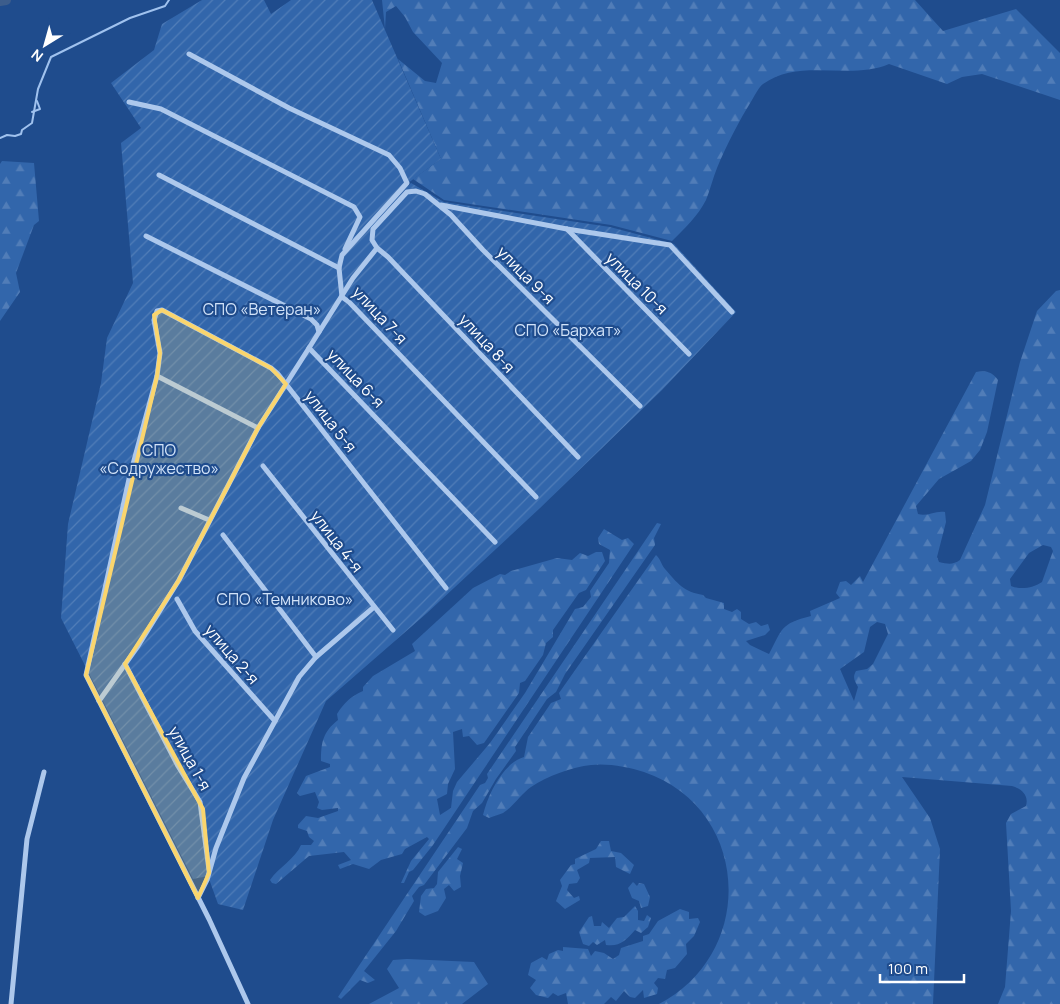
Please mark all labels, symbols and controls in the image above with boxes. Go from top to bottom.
north arrow [20,20,70,70]
text: N [27,45,47,66]
street label: улица 9-я [492,241,560,309]
street label: улица 10-я [601,247,673,319]
street label: улица 7-я [347,281,413,349]
park label: СПО «Ветеран» [203,298,321,320]
street label: улица 8-я [454,309,520,377]
park label: СПО «Бархат» [514,319,622,341]
street label: улица 6-я [322,344,390,412]
street label: улица 5-я [300,385,362,457]
park label: СПО «Содружество» [99,439,219,479]
street label: улица 4-я [306,505,368,577]
park label: СПО «Темниково» [217,588,353,610]
street label: улица 2-я [200,619,264,689]
street label: улица 1-я [163,722,217,794]
scale bar [880,952,964,984]
text: 100 m [888,958,928,979]

